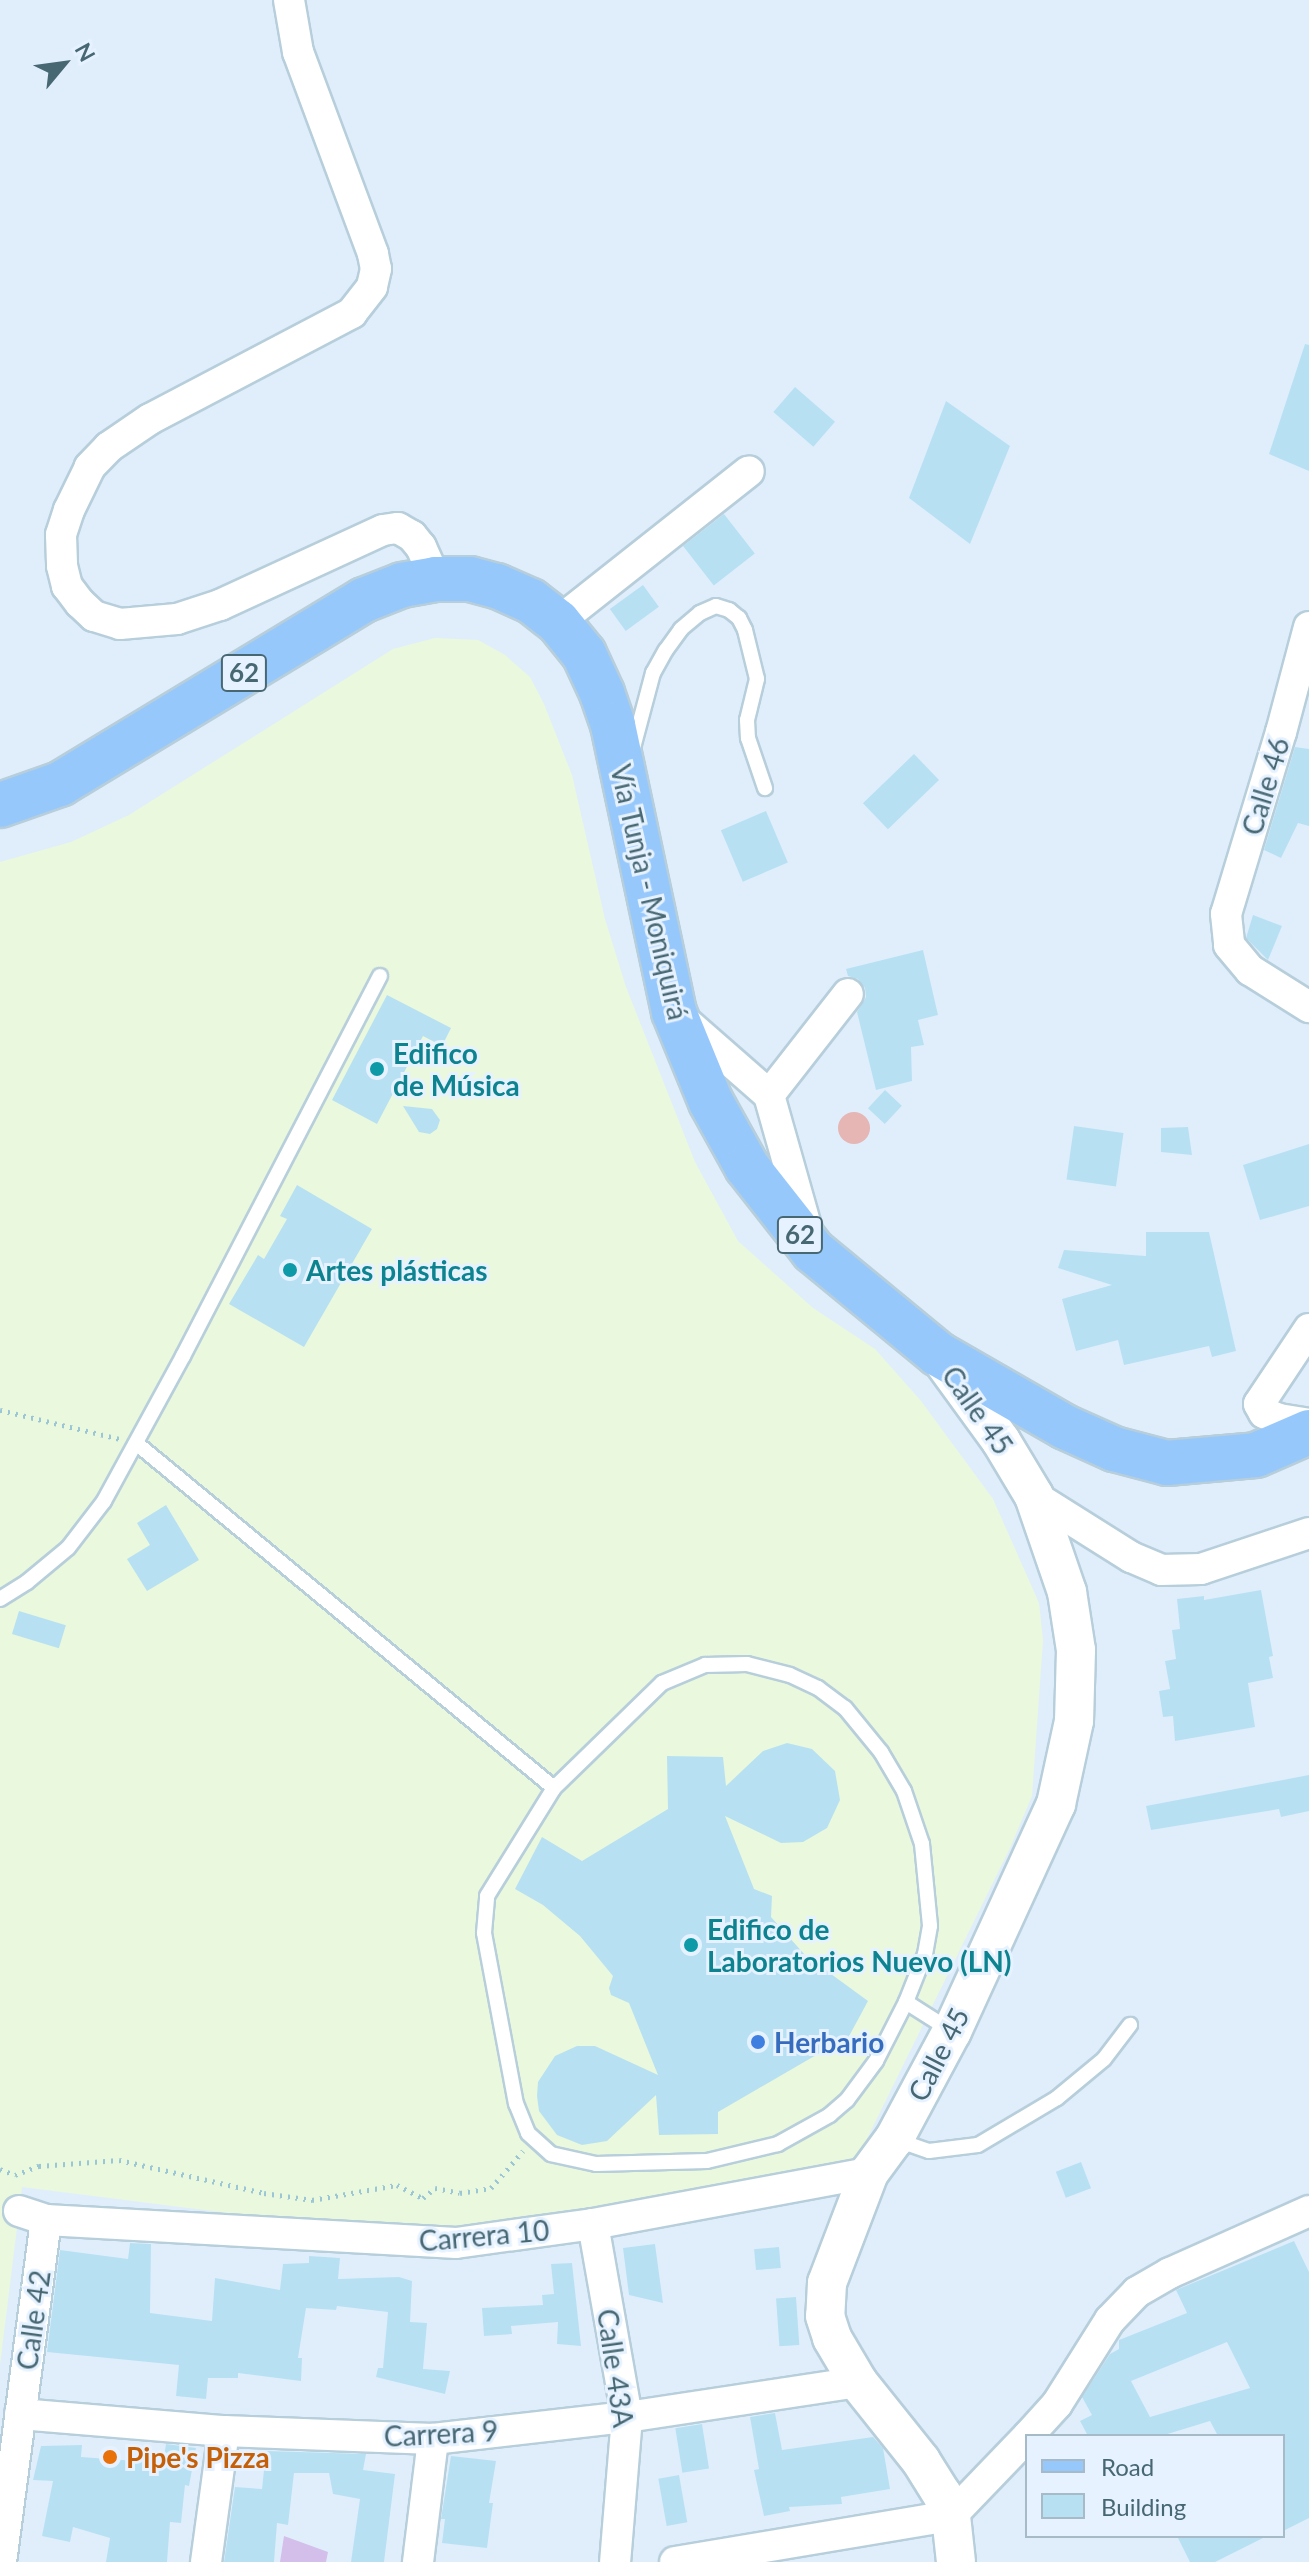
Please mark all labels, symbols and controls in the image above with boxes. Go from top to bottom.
north arrow [24,24,104,104]
text: N [70,38,101,66]
road number: 62 [220,651,268,695]
street label: Calle 46 [1234,733,1296,839]
street label: Vía Tunja - Moniquirá [604,761,696,1023]
place label: Edifico de Música [393,1036,520,1102]
marker: Edifico de Música [368,1060,386,1078]
road number: 62 [776,1213,824,1257]
place label: Artes plásticas [306,1253,488,1287]
marker: Artes plásticas [281,1261,299,1279]
street label: Calle 45 [935,1359,1021,1461]
place label: Edifico de Laboratorios Nuevo (LN) [707,1912,1012,1978]
marker: Edifico de Laboratorios Nuevo (LN) [682,1936,700,1954]
street label: Calle 45 [900,2002,976,2106]
place label: Herbario [774,2025,884,2059]
marker: Herbario [749,2033,767,2051]
street label: Carrera 10 [417,2213,551,2257]
street label: Calle 42 [9,2268,57,2372]
street label: Calle 43A [591,2307,641,2429]
street label: Carrera 9 [383,2413,499,2453]
legend [1025,2434,1285,2538]
place label: Pipe's Pizza [126,2440,270,2474]
marker: Pipe's Pizza [101,2448,119,2466]
text: Road [1101,2452,1154,2481]
text: Building [1101,2492,1186,2521]

